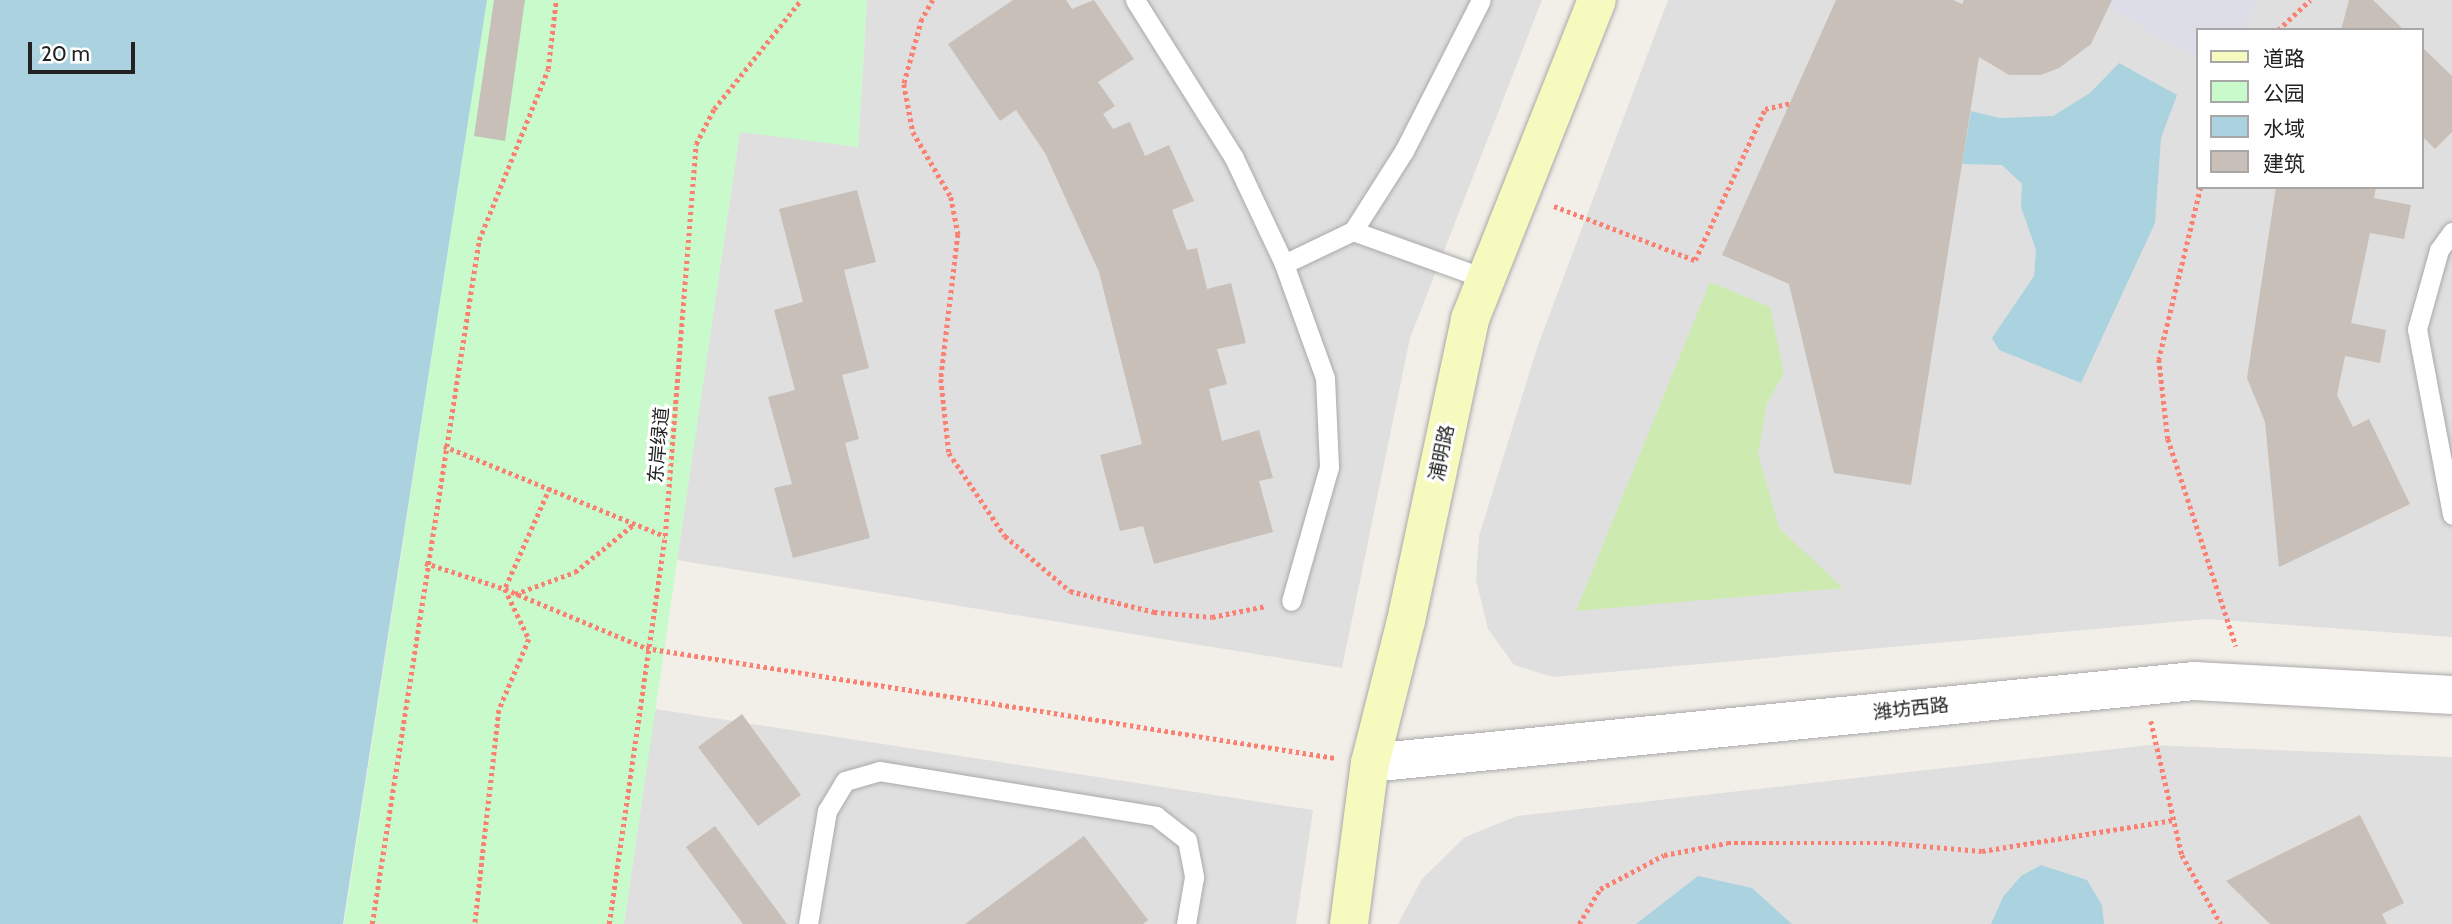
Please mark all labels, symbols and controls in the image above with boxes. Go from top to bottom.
scale bar [32,28,138,72]
legend [2196,28,2424,189]
text: 20 m [41,41,90,66]
text: 道路 [2263,46,2305,71]
text: 公园 [2263,81,2305,106]
text: 水域 [2263,116,2305,141]
text: 建筑 [2263,151,2305,176]
street label: 东岸绿道 [644,406,674,484]
street label: 浦明路 [1425,423,1459,483]
street label: 潍坊西路 [1872,694,1950,724]

